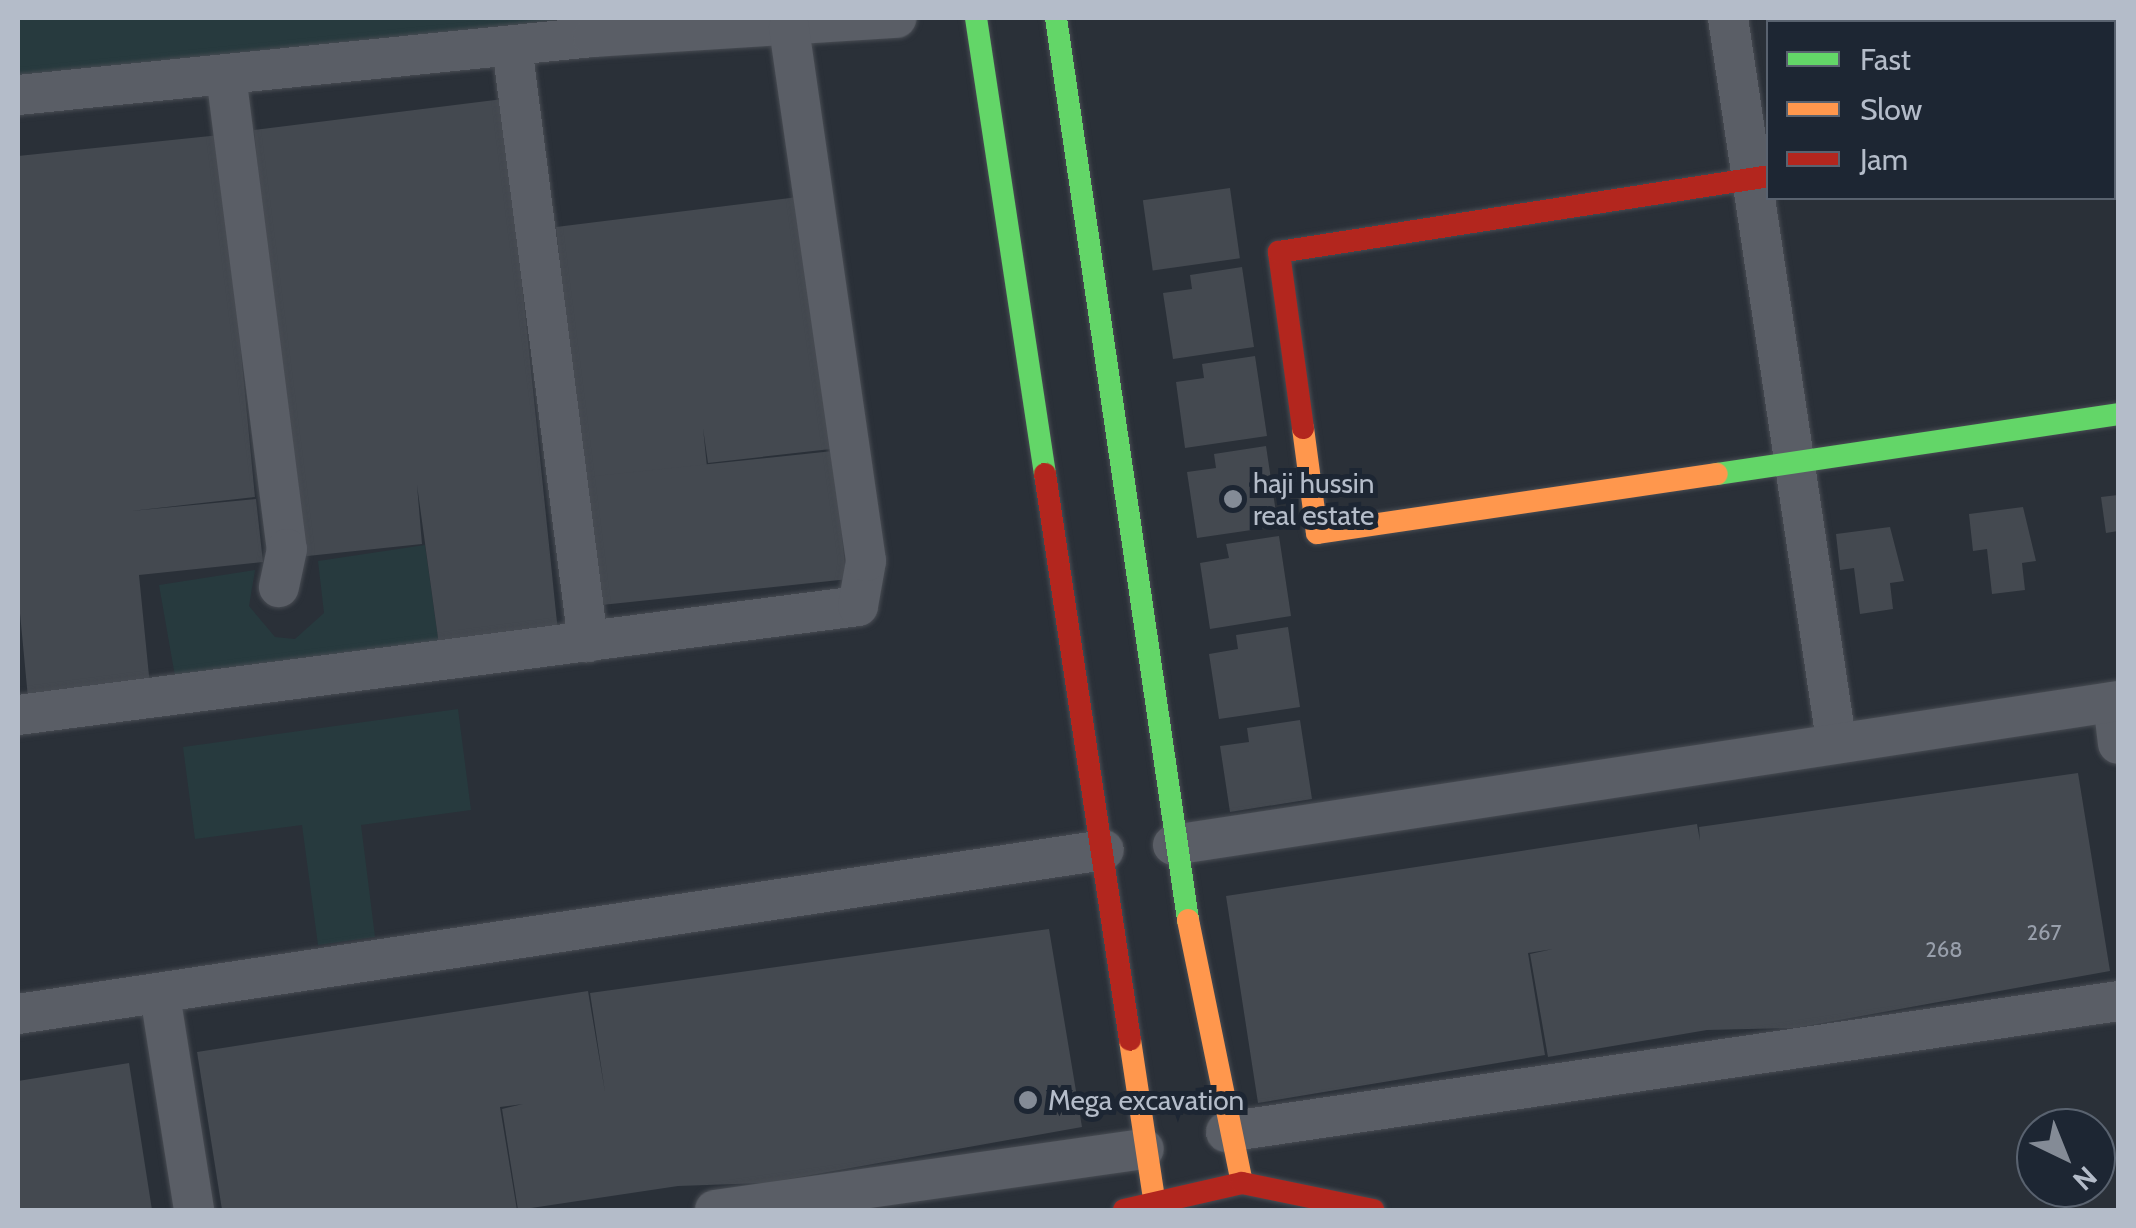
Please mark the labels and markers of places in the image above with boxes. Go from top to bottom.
place label: haji hussin real estate [1253,466,1374,532]
marker: haji hussin real estate [1222,488,1244,510]
place label: Mega excavation [1048,1083,1244,1117]
marker: Mega excavation [1017,1089,1039,1111]

